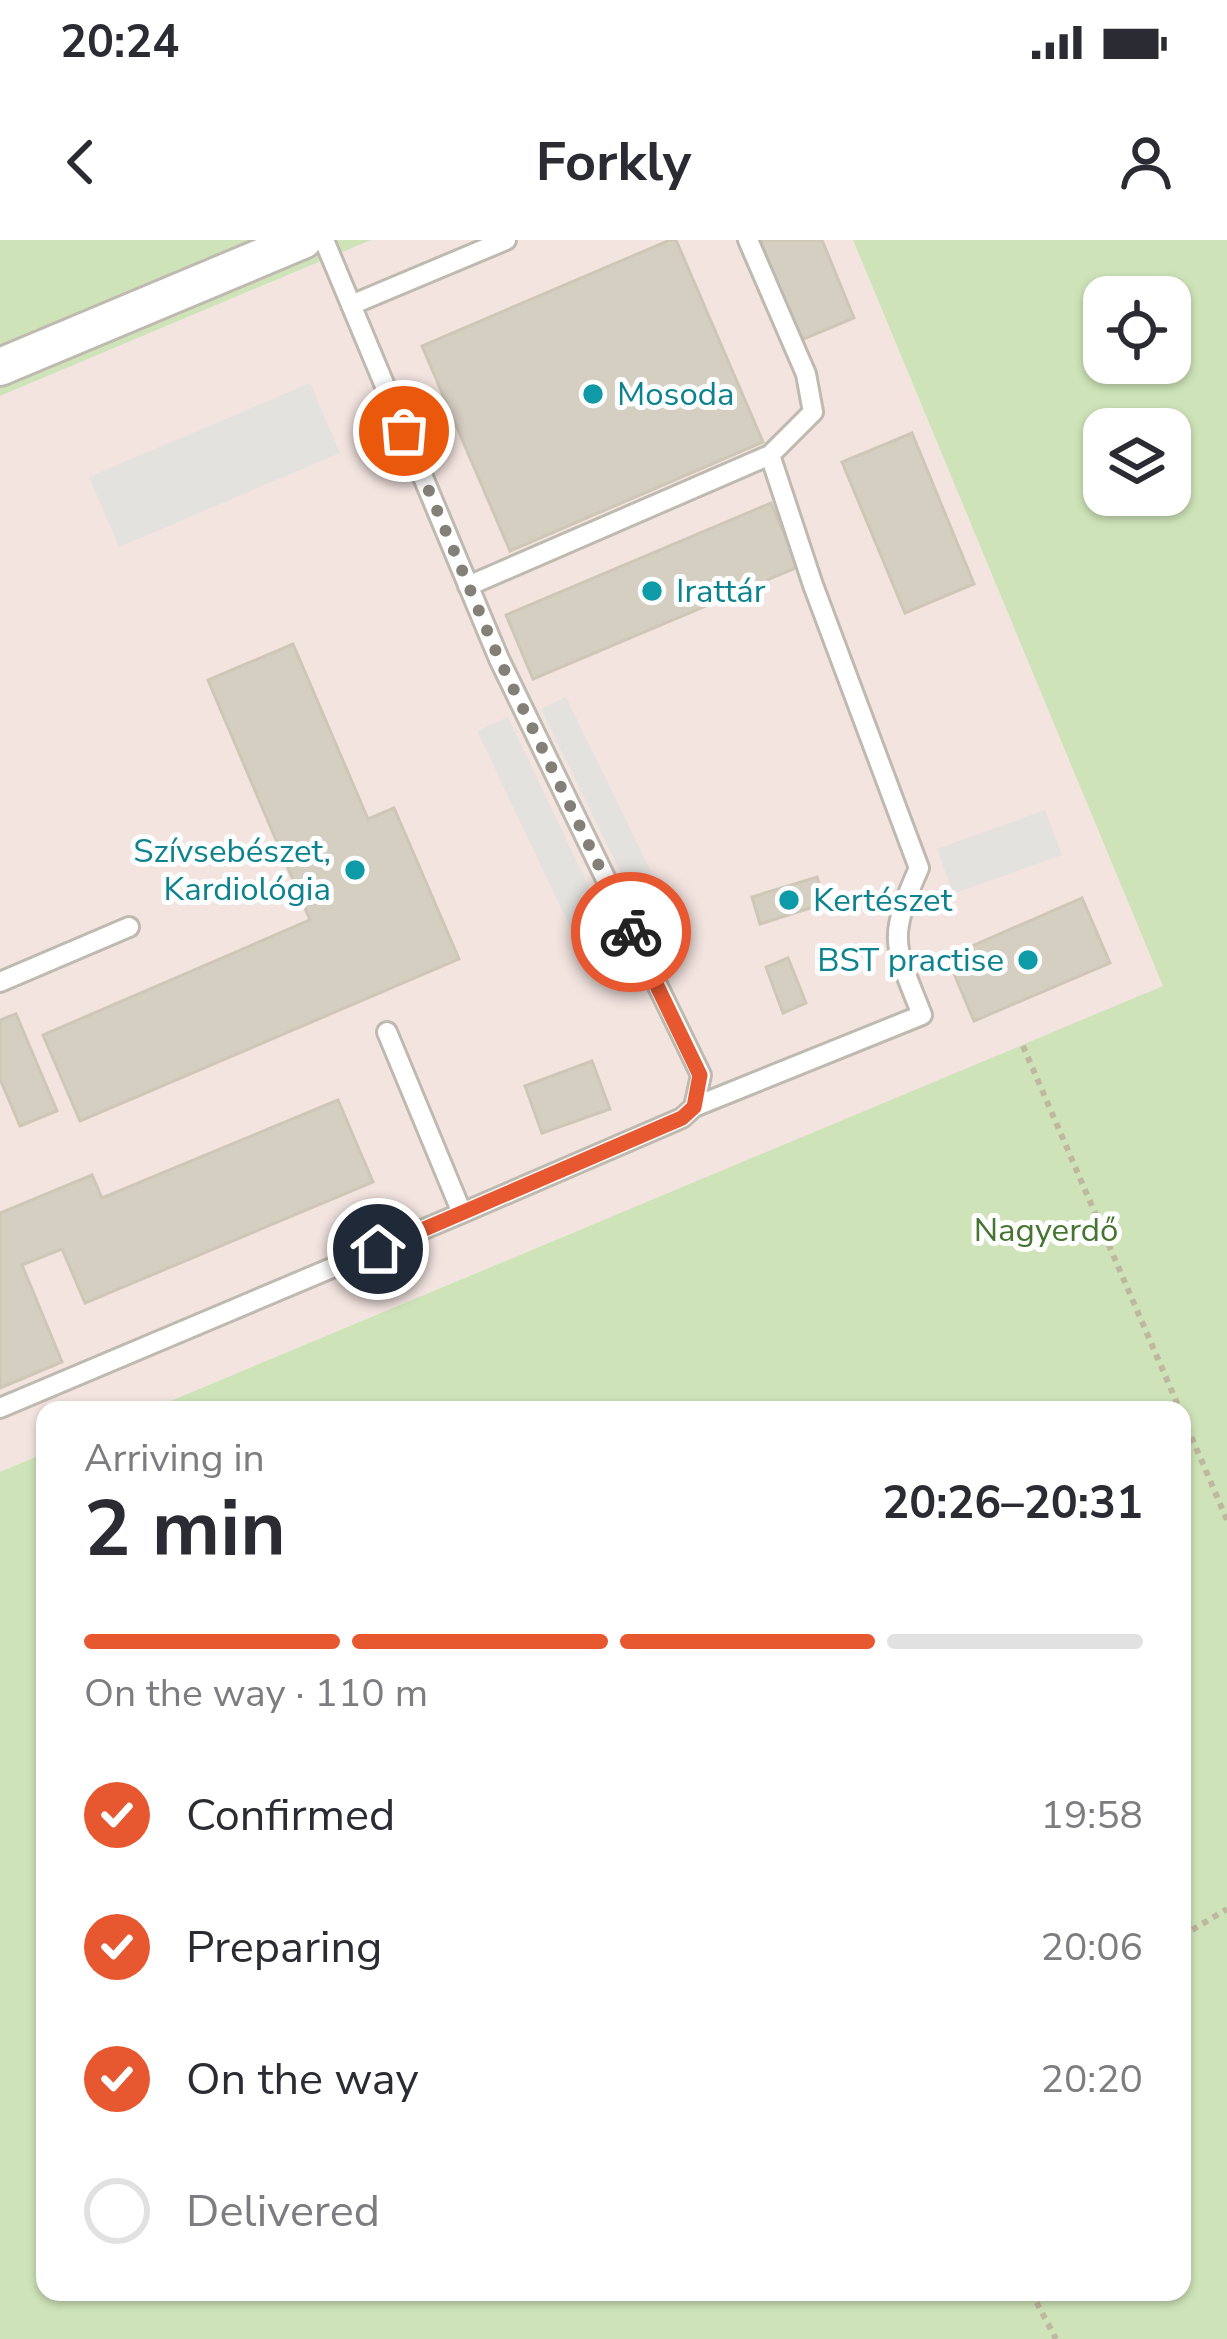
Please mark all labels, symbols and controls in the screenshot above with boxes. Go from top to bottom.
text: 20:24 [60,12,179,73]
text: Forkly [536,125,691,199]
icon: back [48,129,114,195]
icon: person [1113,129,1179,195]
map controls [1083,276,1191,516]
button: locate [1083,276,1191,384]
place label: Mosoda [617,372,735,417]
pin [353,380,455,482]
marker: Mosoda [580,381,606,407]
icon: bag [371,398,437,464]
button: layers [1083,408,1191,516]
place label: Irattár [676,569,766,614]
marker: Irattár [639,578,665,604]
place label: Szívsebészet, Kardiológia [133,829,331,912]
marker: Szívsebészet, Kardiológia [342,857,368,883]
courier [571,872,691,992]
place label: Kertészet [813,878,953,923]
marker: Kertészet [776,887,802,913]
icon: bike [598,899,664,965]
place label: BST practise [817,938,1004,983]
marker: BST practise [1015,947,1041,973]
pin [327,1198,429,1300]
park label: Nagyerdő [974,1208,1118,1253]
icon: home [345,1216,411,1282]
text: Arriving in [84,1432,265,1485]
text: 20:26–20:31 [882,1473,1143,1534]
text: 2 min [84,1476,286,1583]
text: On the way · 110 m [84,1667,428,1720]
icon: check [84,1782,150,1848]
text: Confirmed [186,1785,395,1846]
text: 19:58 [1041,1789,1143,1842]
icon: check [84,1914,150,1980]
text: Preparing [186,1917,382,1978]
text: 20:06 [1041,1921,1143,1974]
icon: check [84,2046,150,2112]
text: On the way [186,2049,419,2110]
text: 20:20 [1041,2053,1143,2106]
text: Delivered [186,2181,380,2242]

